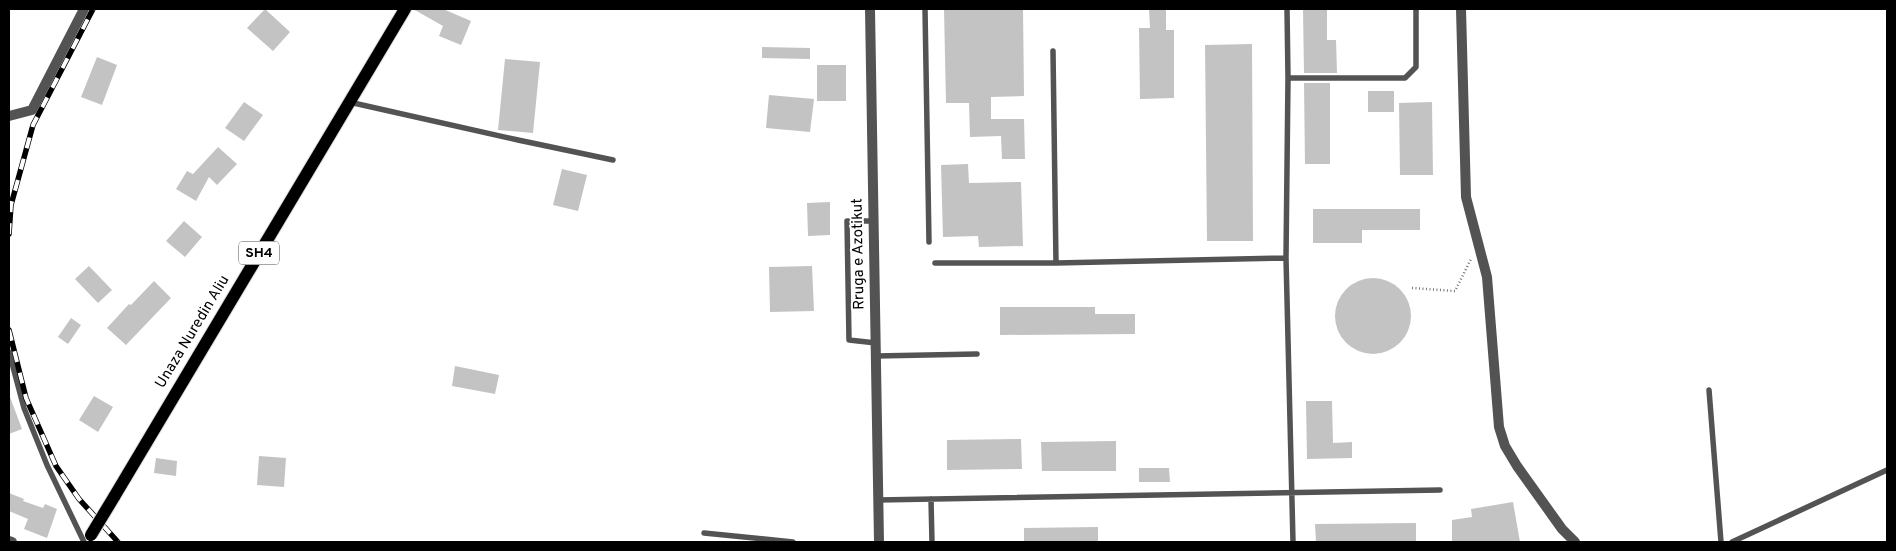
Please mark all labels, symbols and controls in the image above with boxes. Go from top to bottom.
street label: Rruga e Azotikut [849,198,869,310]
road number: SH4 [239,242,279,264]
street label: Unaza Nuredin Aliu [152,272,234,392]

